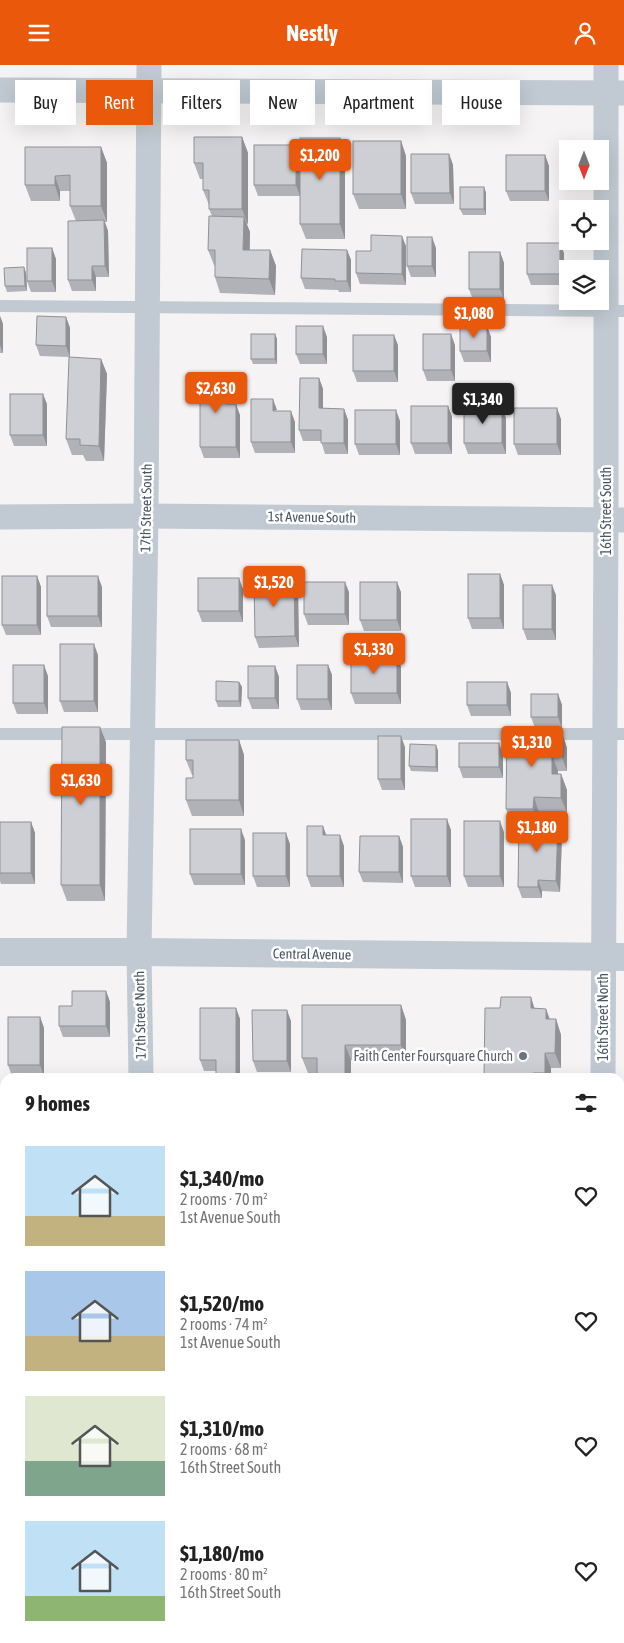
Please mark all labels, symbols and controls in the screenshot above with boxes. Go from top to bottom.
icon: menu [25,19,53,47]
icon: person [571,19,599,47]
text: Nestly [286,20,338,46]
chip: Buy [15,80,76,125]
chip: Rent [86,80,153,125]
chip: Filters [163,80,240,125]
chip: New [250,80,315,125]
chip: Apartment [325,80,432,125]
chip: House [442,80,520,125]
pin: $1,200 [279,139,361,181]
north arrow [559,140,609,190]
map controls [559,140,609,310]
text: $1,200 [300,146,340,164]
button: locate [559,200,609,250]
button: layers [559,260,609,310]
pin: $1,080 [433,297,515,339]
text: $1,080 [454,304,494,322]
pin: $2,630 [175,371,257,414]
text: $2,630 [196,379,236,397]
pin: $1,340 [442,383,524,425]
text: $1,340 [463,390,503,408]
street label: 17th Street South [137,464,155,552]
street label: 16th Street South [598,467,614,555]
street label: 1st Avenue South [268,508,356,526]
pin: $1,520 [233,565,315,608]
text: $1,520 [254,573,294,591]
pin: $1,330 [333,633,415,675]
text: $1,330 [354,640,394,658]
pin: $1,310 [491,725,573,768]
text: $1,310 [512,733,552,751]
pin: $1,630 [40,763,122,806]
text: $1,630 [61,771,101,789]
pin: $1,180 [496,811,578,853]
text: $1,180 [517,818,557,836]
street label: Central Avenue [273,945,351,963]
street label: 17th Street North [131,971,149,1059]
street label: 16th Street North [595,973,611,1061]
place label: Faith Center Foursquare Church [353,1048,513,1064]
marker: Faith Center Foursquare Church [517,1050,529,1062]
icon: filters [572,1089,600,1117]
text: 9 homes [25,1091,90,1115]
icon: home [65,1166,125,1226]
text: $1,340/mo [180,1166,264,1190]
icon: heart [572,1182,600,1210]
text: 2 rooms · 70 m² [180,1190,268,1208]
text: 1st Avenue South [180,1208,281,1226]
icon: home [65,1291,125,1351]
text: $1,520/mo [180,1291,264,1315]
icon: heart [572,1307,600,1335]
text: 2 rooms · 74 m² [180,1315,268,1333]
text: 1st Avenue South [180,1333,281,1351]
icon: home [65,1416,125,1476]
text: $1,310/mo [180,1416,264,1440]
icon: heart [572,1432,600,1460]
text: 2 rooms · 68 m² [180,1440,268,1458]
text: 16th Street South [180,1458,281,1476]
icon: home [65,1541,125,1601]
text: $1,180/mo [180,1541,264,1565]
icon: heart [572,1557,600,1585]
text: 2 rooms · 80 m² [180,1565,268,1583]
text: 16th Street South [180,1583,281,1601]

